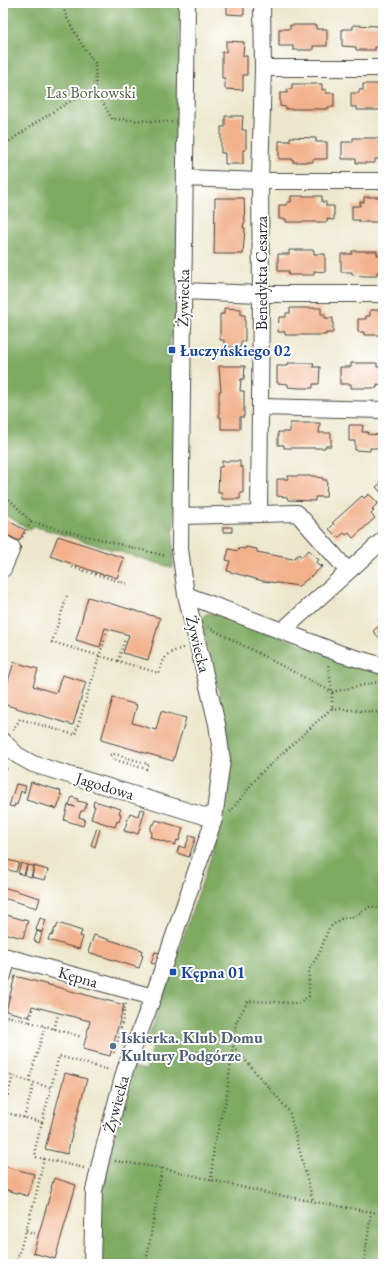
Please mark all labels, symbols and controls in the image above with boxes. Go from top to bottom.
park label: Las Borkowski [46,82,136,103]
street label: Benedykta Cesarza [251,215,272,330]
street label: Żywiecka [172,268,194,327]
place label: Łuczyńskiego 02 [180,340,292,361]
marker: Łuczyńskiego 02 [167,345,177,355]
street label: Żywiecka [181,613,215,675]
street label: Jagodowa [72,767,137,805]
street label: Kępna [56,961,101,993]
place label: Kępna 01 [181,962,245,983]
marker: Kępna 01 [168,967,178,977]
place label: Iskierka. Klub Domu Kultury Podgórze [121,1027,263,1066]
marker: Iskierka. Klub Domu Kultury Podgórze [108,1041,118,1051]
street label: Żywiecka [98,1073,134,1135]

